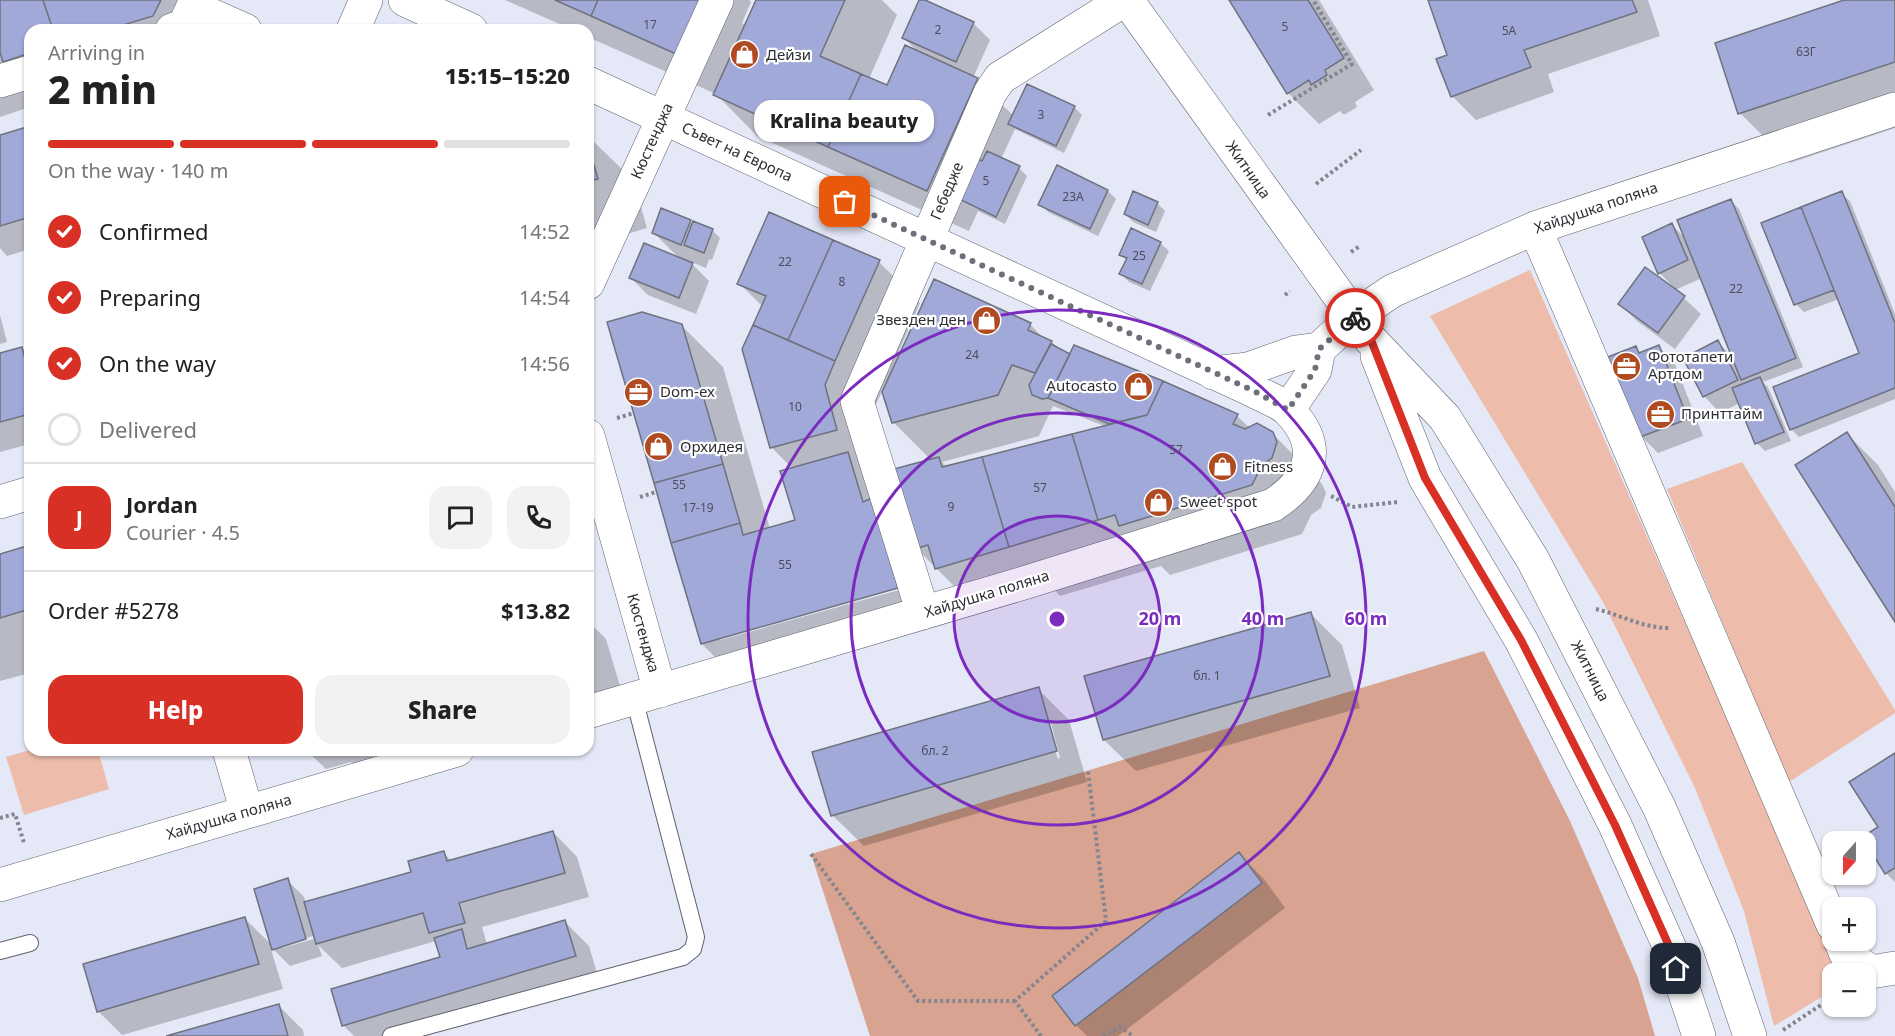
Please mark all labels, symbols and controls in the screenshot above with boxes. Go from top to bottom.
house number: 17 [643,16,657,33]
house number: 5 [1282,18,1289,35]
house number: 2 [935,21,942,38]
house number: 5А [1502,22,1517,39]
text: Arriving in [48,39,145,66]
shop icon: Дейзи [729,39,761,71]
house number: 63Г [1796,43,1816,60]
place label: Дейзи [766,44,811,64]
text: 15:15–15:20 [445,60,570,90]
text: 2 min [48,62,157,115]
street label: Кюстенджа [625,99,677,182]
callout: Kralina beauty [755,100,935,142]
house number: 3 [1038,106,1045,123]
text: Kralina beauty [770,107,918,134]
street label: Съвет на Европа [679,117,796,186]
street label: Житница [1222,137,1276,202]
text: On the way · 140 m [48,157,228,184]
street label: Гебедже [925,159,967,223]
house number: 5 [983,172,990,189]
pin [819,176,870,227]
street label: Хайдушка поляна [1531,177,1660,238]
icon: bag [828,185,861,218]
house number: 23А [1062,188,1084,205]
icon: check [48,215,81,248]
text: Confirmed [99,216,209,246]
text: 14:52 [519,218,570,245]
house number: 25 [1132,247,1146,264]
house number: 22 [778,253,792,270]
house number: 8 [839,273,846,290]
house number: 22 [1729,280,1743,297]
icon: check [48,281,81,314]
text: Preparing [99,282,201,312]
text: 14:54 [519,284,570,311]
courier [1325,288,1385,348]
icon: bike [1339,302,1372,335]
shop icon: Звезден ден [971,304,1003,336]
place label: Звезден ден [876,309,966,329]
house number: 24 [965,346,979,363]
place label: Фототапети Артдом [1648,346,1733,383]
icon: check [48,347,81,380]
text: On the way [99,348,216,378]
text: 14:56 [519,350,570,377]
office icon: Фототапети Артдом [1611,350,1643,382]
shop icon: Autocasto [1122,370,1154,402]
place label: Autocasto [1046,375,1117,395]
office icon: Dom-ex [623,376,655,408]
place label: Dom-ex [660,381,715,401]
house number: 10 [788,398,802,415]
office icon: Принттайм [1644,398,1676,430]
place label: Принттайм [1681,403,1763,423]
text: Delivered [99,414,197,444]
shop icon: Орхидея [643,431,675,463]
place label: Орхидея [680,436,743,456]
house number: 57 [1169,441,1183,458]
shop icon: Fitness [1207,451,1239,483]
place label: Fitness [1244,456,1293,476]
house number: 55 [672,476,686,493]
house number: 57 [1033,479,1047,496]
button: chat [429,486,492,549]
button: phone [507,486,570,549]
shop icon: Sweet spot [1143,486,1175,518]
text: Jordan [126,489,198,519]
place label: Sweet spot [1180,491,1258,511]
house number: 9 [948,498,955,515]
house number: 17-19 [682,499,714,516]
text: J [76,502,83,532]
text: Courier · 4.5 [126,519,240,546]
house number: 55 [778,556,792,573]
street label: Хайдушка поляна [922,565,1052,622]
street label: Кюстенджа [623,591,665,675]
text: Order #5278 [48,595,179,625]
text: $13.82 [501,595,570,625]
text: 20 m [1139,606,1181,630]
text: 40 m [1242,606,1284,630]
text: 60 m [1345,606,1387,630]
centre of rings [1047,609,1067,629]
street label: Житница [1567,637,1615,704]
house number: бл. 1 [1193,667,1221,684]
button: Help [48,675,303,744]
button: Share [315,675,570,744]
house number: бл. 2 [921,742,949,759]
street label: Хайдушка поляна [164,789,294,843]
north arrow [1822,831,1876,885]
map controls [1822,831,1876,1017]
button: + [1822,897,1876,951]
pin [1650,943,1701,994]
icon: home [1659,952,1692,985]
button: − [1822,963,1876,1017]

